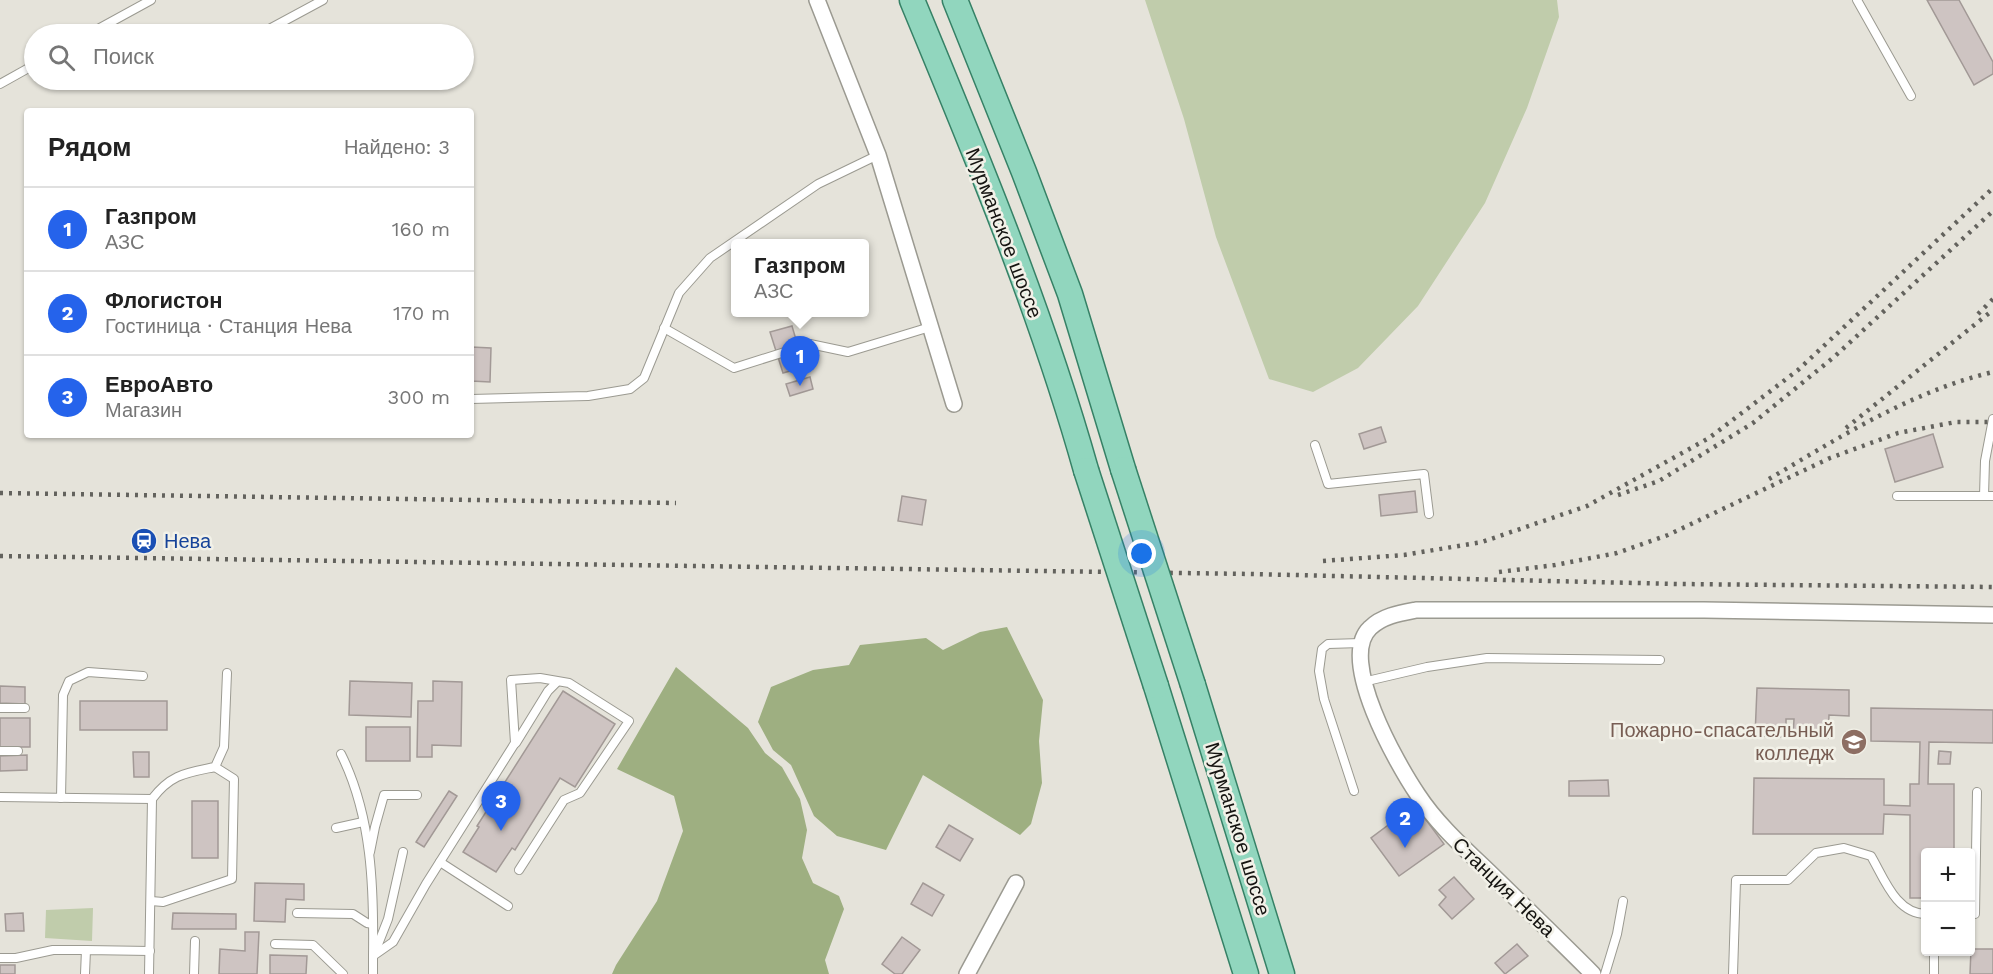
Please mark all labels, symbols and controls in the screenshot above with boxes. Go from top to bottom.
search box [24,24,474,90]
icon: search [45,41,78,74]
text: Поиск [93,44,154,69]
text: Рядом [48,132,131,162]
text: Найдено: 3 [344,135,450,159]
street label: Мурманское шоссе [961,145,1047,321]
text: Газпром [105,204,197,229]
text: 1 [63,217,72,241]
text: 160 m [392,217,450,241]
text: АЗС [105,230,144,254]
popup [731,239,869,317]
text: Газпром [754,253,846,278]
text: АЗС [754,279,794,303]
text: Флогистон [105,288,223,313]
text: 2 [62,301,73,325]
text: 170 m [393,301,450,325]
text: Гостиница · Станция Нева [105,314,352,338]
pin: 1 [780,336,820,386]
text: ЕвроАвто [105,372,213,397]
text: 3 [62,385,73,409]
text: 300 m [388,385,450,409]
text: Магазин [105,398,182,422]
station icon: Нева [129,526,159,556]
place label: Нева [164,529,212,553]
your location [1127,539,1156,568]
place label: Пожарно-спасательный колледж [1610,718,1835,765]
school or university icon: Пожарно-спасательный колледж [1839,727,1869,757]
street label: Мурманское шоссе [1200,739,1276,919]
pin: 3 [482,782,520,831]
pin: 2 [1386,798,1424,848]
street label: Станция Нева [1448,832,1561,942]
map controls [1921,848,1975,956]
button: + [1921,848,1975,902]
button: − [1921,902,1975,956]

